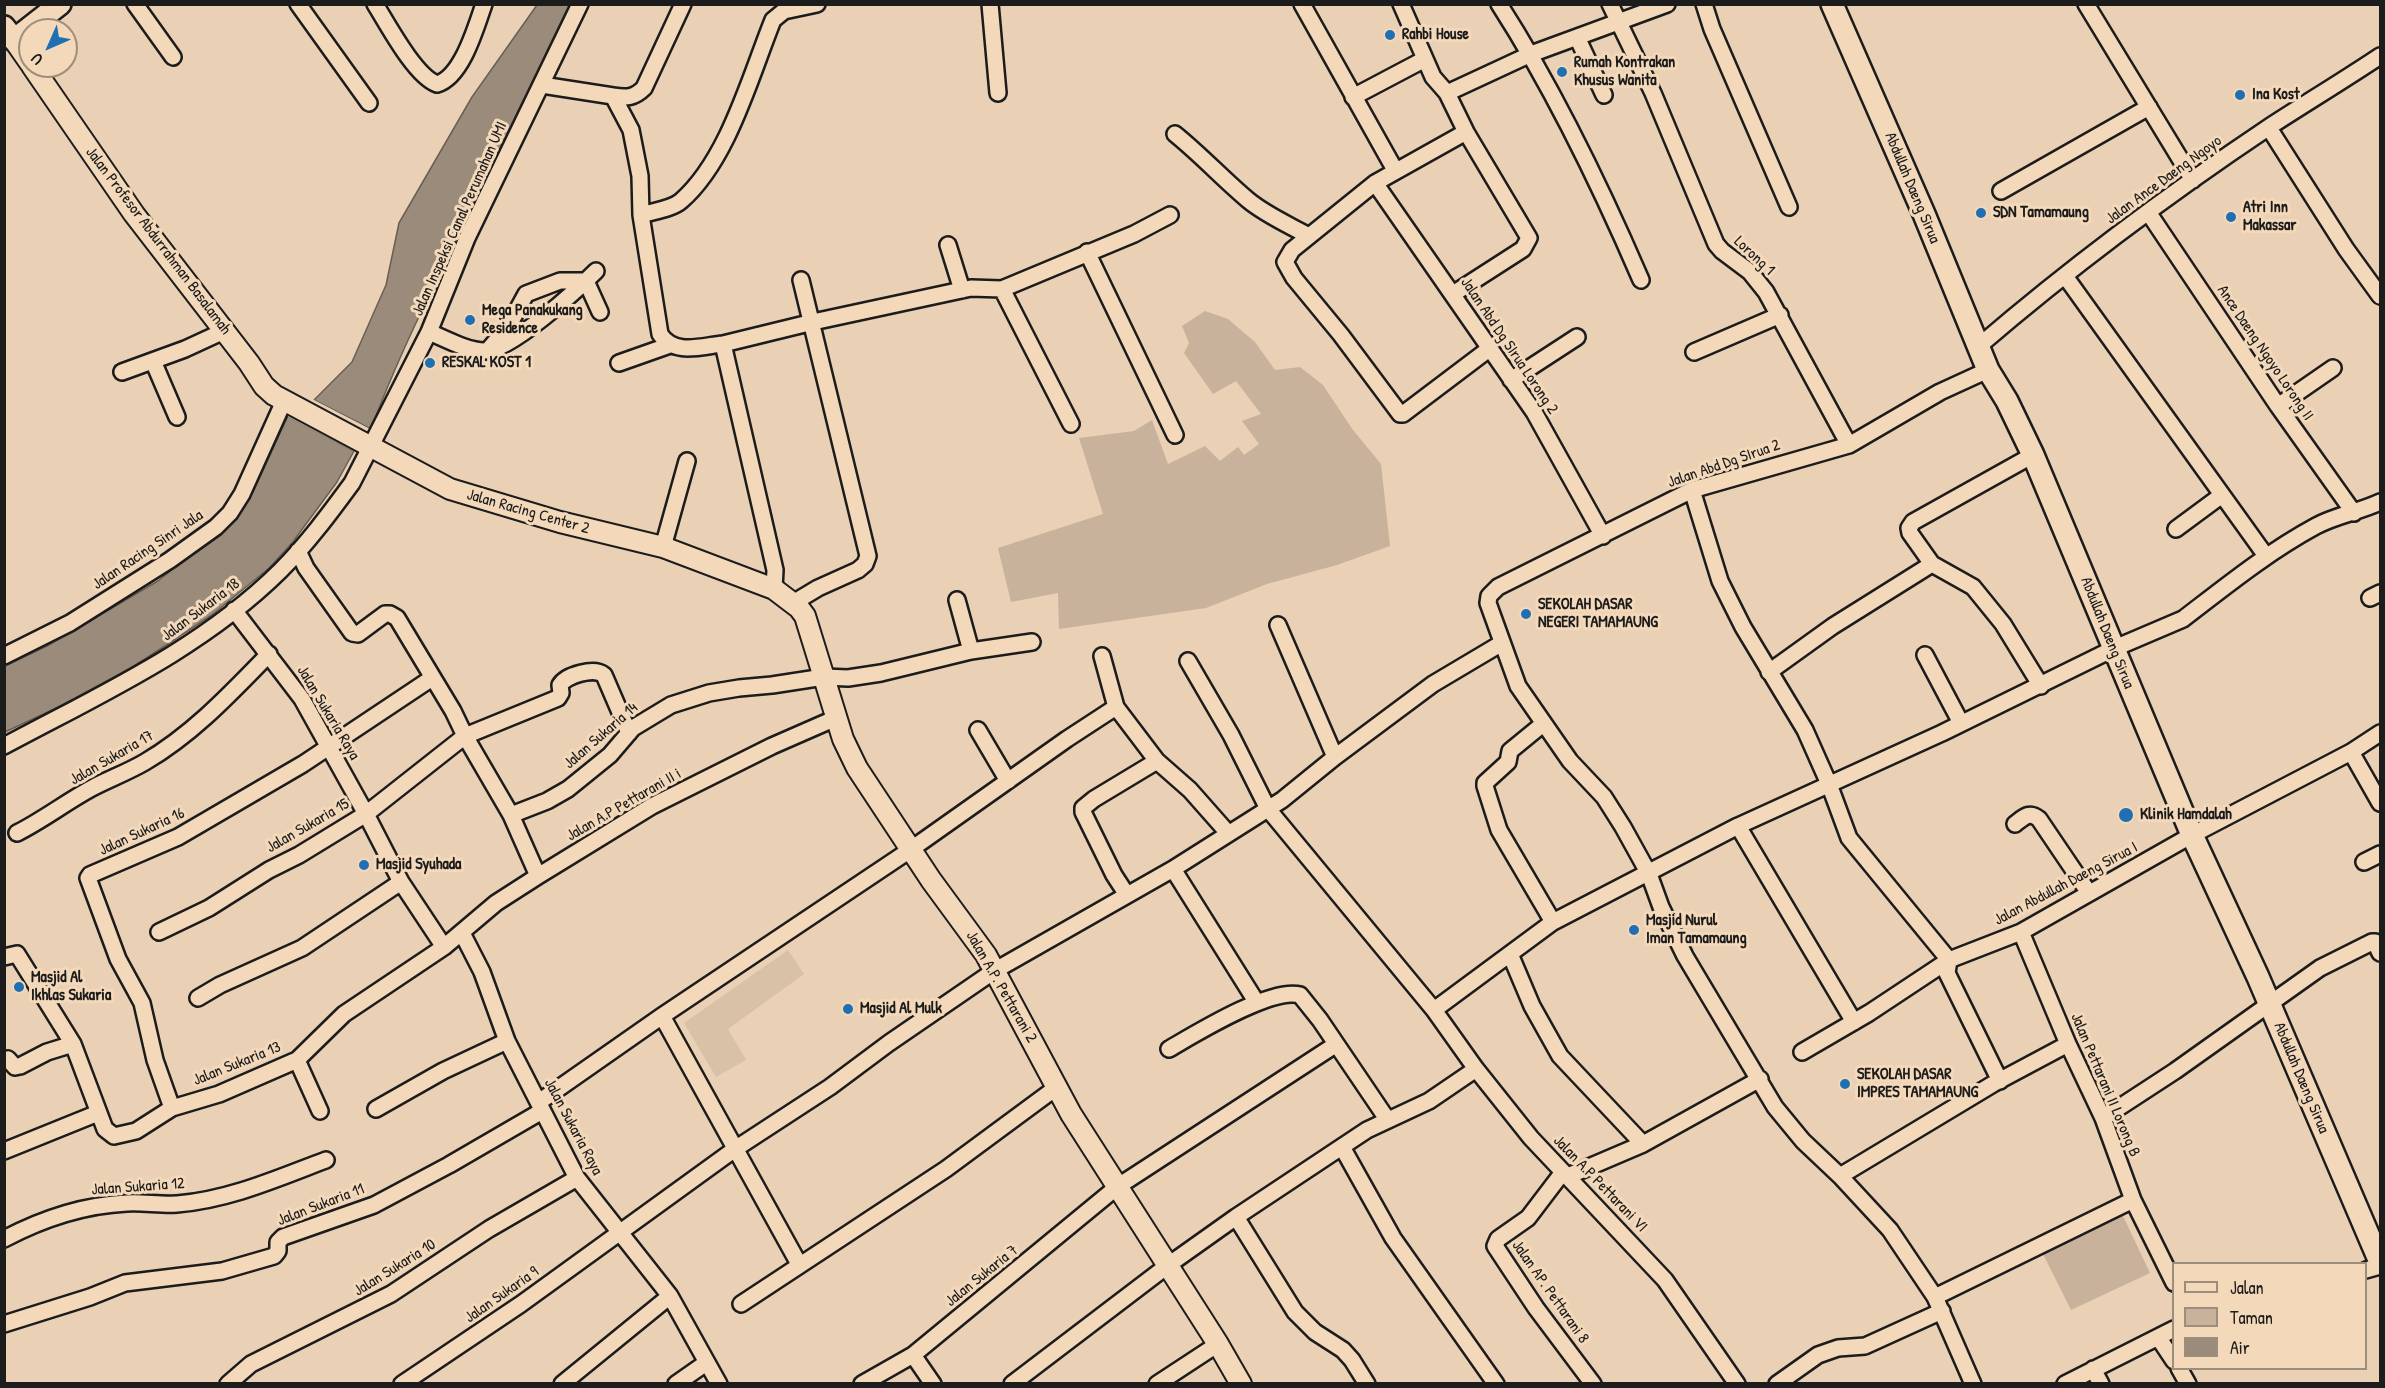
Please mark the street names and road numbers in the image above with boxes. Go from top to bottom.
street label: Jalan Inspeksi Canal Perumahan UMI [408,119,512,319]
street label: Abdullah Daeng Sirua [1880,130,1944,246]
street label: Jalan Ance Daeng Ngoyo [2102,132,2226,228]
street label: Jalan Profesor Abdurrahman Basalamah [81,143,235,339]
street label: Lorong 1 [1730,232,1778,280]
street label: Jalan Abd Dg SIrua Lorong 2 [1456,274,1562,418]
street label: Ance Daeng Ngoyo Lorong II [2213,282,2317,424]
street label: Jalan Abd Dg SIrua 2 [1665,436,1783,492]
street label: Jalan Racing Center 2 [465,485,591,539]
street label: Jalan Racing Sinri Jala [89,506,207,594]
street label: Jalan Sukaria 18 [158,574,244,646]
street label: Abdullah Daeng Sirua [2076,574,2138,692]
street label: Jalan Sukaria Raya [292,662,364,764]
street label: Jalan Sukaria 14 [560,699,642,773]
street label: Jalan Sukaria 17 [67,726,157,790]
street label: Jalan A.P Pettarani II i [563,764,685,846]
street label: Jalan Sukaria 15 [263,795,353,857]
street label: Jalan Sukaria 16 [96,804,188,860]
street label: Jalan Abdullah Daeng Sirua I [1991,838,2141,930]
street label: Jalan A.P. Pettarani 2 [961,928,1041,1046]
street label: Jalan Pettarani II Lorong B [2066,1010,2144,1160]
street label: Abdullah Daeng Sirua [2269,1020,2333,1136]
street label: Jalan Sukaria 13 [190,1038,284,1090]
street label: Jalan Sukaria Raya [540,1075,606,1179]
street label: Jalan A.P Pettarani VI [1549,1132,1651,1236]
street label: Jalan Sukaria 12 [91,1174,185,1200]
street label: Jalan Sukaria 11 [275,1180,367,1230]
street label: Jalan Sukaria 10 [350,1235,440,1301]
street label: Jalan AP. Pettarani 8 [1507,1237,1593,1347]
street label: Jalan Sukaria 7 [942,1241,1022,1311]
street label: Jalan Sukaria 9 [461,1263,543,1327]

